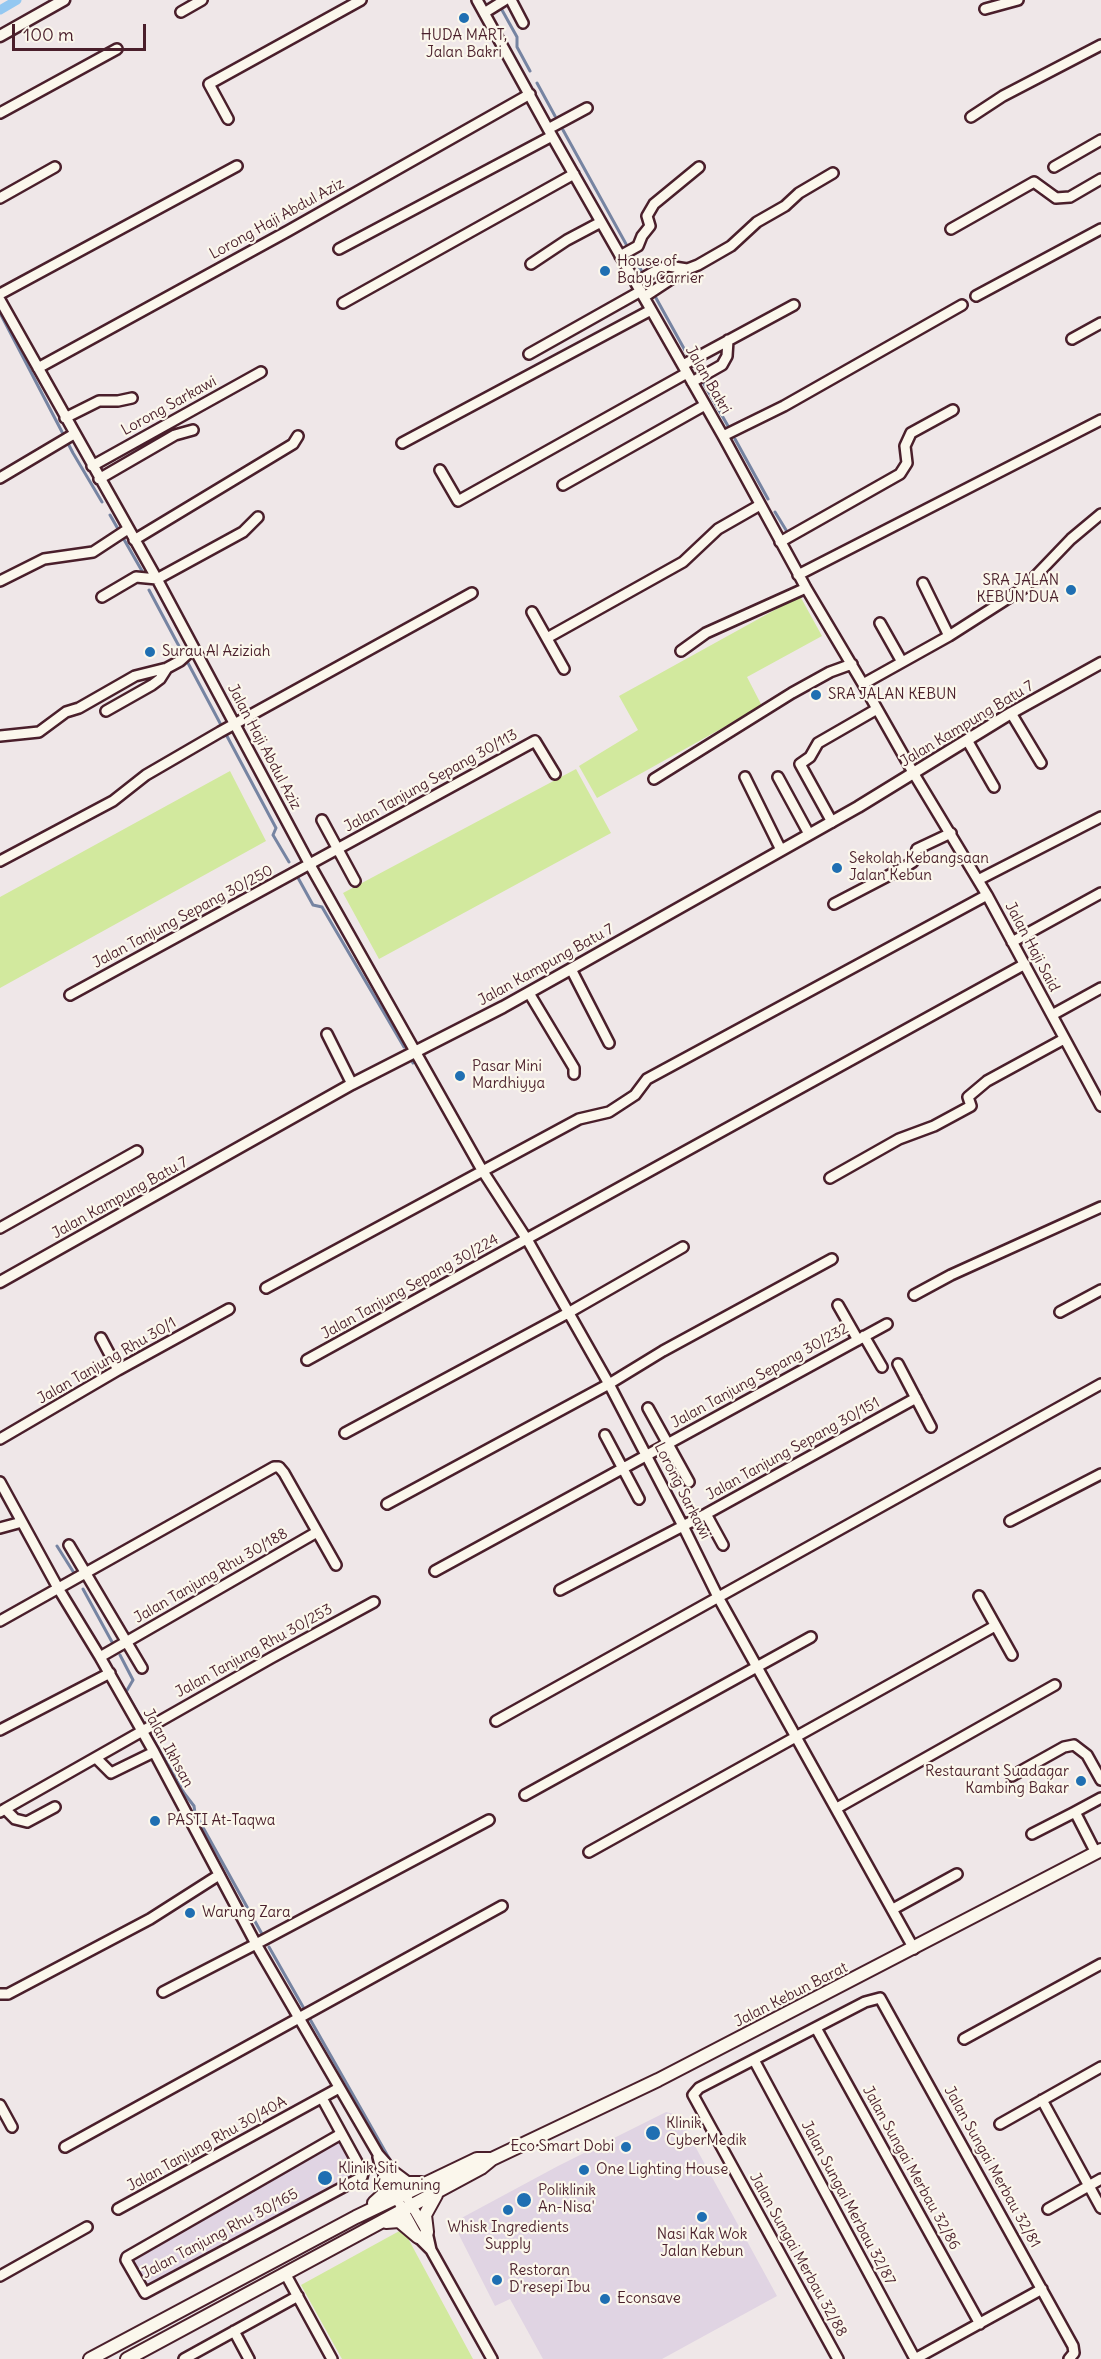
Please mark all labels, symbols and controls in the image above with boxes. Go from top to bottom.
marker: HUDA MART, Jalan Bakri [457,11,471,25]
scale bar [15,12,148,50]
text: 100 m [23,23,74,46]
place label: HUDA MART, Jalan Bakri [421,27,507,62]
street label: Lorong Haji Abdul Aziz [207,175,347,263]
place label: House of Baby Carrier [617,253,704,288]
marker: House of Baby Carrier [598,264,612,278]
street label: Jalan Bakri [681,343,735,417]
street label: Lorong Sarkawi [118,372,220,440]
place label: SRA JALAN KEBUN DUA [976,572,1059,607]
marker: SRA JALAN KEBUN DUA [1064,583,1078,597]
place label: Surau Al Aziziah [162,643,270,661]
marker: Surau Al Aziziah [143,645,157,659]
street label: Jalan Kampung Batu 7 [897,677,1037,771]
street label: Jalan Haji Abdul Aziz [223,681,305,813]
place label: SRA JALAN KEBUN [828,686,957,704]
marker: SRA JALAN KEBUN [809,688,823,702]
street label: Jalan Tanjung Sepang 30/113 [341,726,521,836]
place label: Sekolah Kebangsaan Jalan Kebun [849,850,989,885]
marker: Sekolah Kebangsaan Jalan Kebun [830,861,844,875]
street label: Jalan Tanjung Sepang 30/250 [90,862,276,972]
street label: Jalan Haji Said [1001,899,1063,995]
street label: Jalan Kampung Batu 7 [475,920,617,1010]
place label: Pasar Mini Mardhiyya [472,1058,545,1093]
marker: Pasar Mini Mardhiyya [453,1069,467,1083]
street label: Jalan Kampung Batu 7 [49,1153,191,1243]
street label: Jalan Tanjung Sepang 30/224 [318,1231,502,1343]
street label: Jalan Tanjung Rhu 30/1 [34,1314,180,1408]
street label: Jalan Tanjung Sepang 30/232 [668,1320,852,1432]
street label: Jalan Tanjung Sepang 30/151 [703,1394,883,1504]
street label: Lorong Sarkawi [650,1440,714,1542]
street label: Jalan Tanjung Rhu 30/188 [131,1525,291,1627]
street label: Jalan Tanjung Rhu 30/253 [172,1600,336,1702]
street label: Jalan Ikhsan [139,1705,197,1791]
place label: Restaurant Suadagar Kambing Bakar [925,1763,1069,1798]
marker: Restaurant Suadagar Kambing Bakar [1074,1774,1088,1788]
place label: PASTI At-Taqwa [167,1812,275,1830]
marker: PASTI At-Taqwa [148,1814,162,1828]
place label: Warung Zara [202,1904,291,1922]
marker: Warung Zara [183,1906,197,1920]
street label: Jalan Kebun Barat [731,1959,851,2031]
street label: Jalan Sungai Merbau 32/86 [858,2083,964,2253]
street label: Jalan Sungai Merbau 32/81 [940,2083,1044,2251]
street label: Jalan Tanjung Rhu 30/40A [124,2093,290,2195]
place label: Klinik CyberMedik [666,2115,747,2150]
street label: Jalan Sungai Merbau 32/87 [797,2118,899,2288]
marker: Klinik CyberMedik [644,2124,662,2142]
place label: Eco Smart Dobi [510,2138,614,2156]
marker: Eco Smart Dobi [619,2140,633,2154]
place label: Klinik Siti Kota Kemuning [338,2160,441,2195]
place label: One Lighting House [596,2161,728,2179]
marker: One Lighting House [577,2163,591,2177]
marker: Klinik Siti Kota Kemuning [316,2169,334,2187]
street label: Jalan Sungai Merbau 32/88 [745,2170,851,2340]
place label: Poliklinik An-Nisa' [538,2182,596,2217]
street label: Jalan Tanjung Rhu 30/165 [139,2185,301,2283]
marker: Poliklinik An-Nisa' [515,2191,533,2209]
marker: Whisk Ingredients Supply [501,2203,515,2217]
marker: Nasi Kak Wok Jalan Kebun [695,2210,709,2224]
place label: Whisk Ingredients Supply [447,2219,569,2254]
place label: Nasi Kak Wok Jalan Kebun [657,2226,747,2261]
place label: Restoran D'resepi Ibu [509,2262,590,2297]
marker: Restoran D'resepi Ibu [490,2273,504,2287]
place label: Econsave [617,2290,681,2308]
marker: Econsave [598,2292,612,2306]

